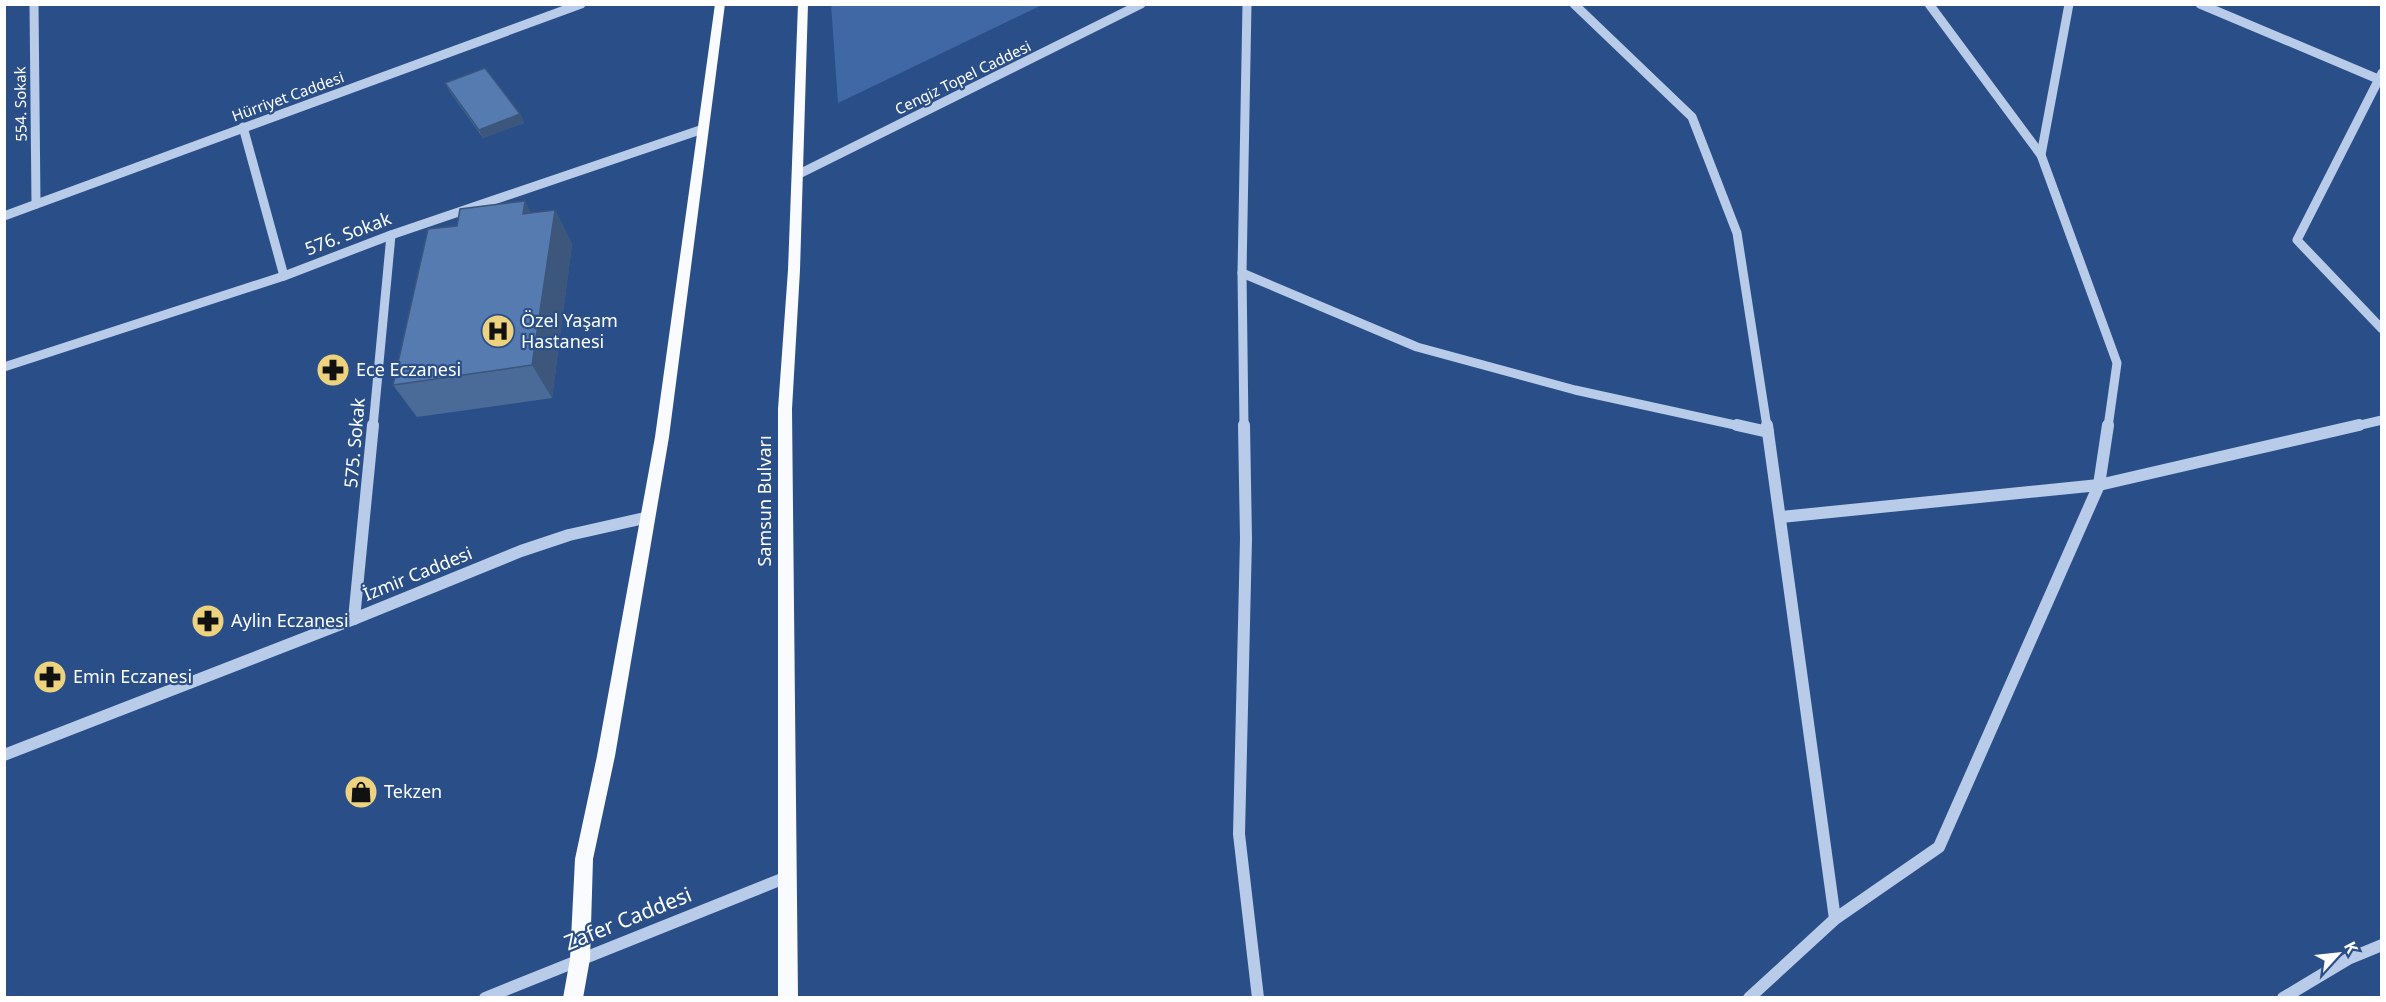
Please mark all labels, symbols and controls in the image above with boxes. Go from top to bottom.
street label: Cengiz Topel Caddesi [891,35,1034,119]
street label: 554. Sokak [9,66,31,142]
street label: Hürriyet Caddesi [229,66,346,126]
street label: 576. Sokak [301,206,395,260]
place label: Özel Yaşam Hastanesi [521,308,618,353]
hospital icon: Özel Yaşam Hastanesi [480,313,516,349]
pharmacy icon: Ece Eczanesi [315,352,351,388]
place label: Ece Eczanesi [356,357,461,381]
street label: 575. Sokak [338,396,370,489]
street label: Samsun Bulvarı [752,435,776,567]
street label: İzmir Caddesi [360,540,476,606]
pharmacy icon: Aylin Eczanesi [190,603,226,639]
place label: Aylin Eczanesi [231,608,349,632]
pharmacy icon: Emin Eczanesi [32,659,68,695]
place label: Emin Eczanesi [73,664,192,688]
shop icon: Tekzen [343,774,379,810]
place label: Tekzen [384,779,442,803]
street label: Zafer Caddesi [560,880,696,956]
north arrow [2308,924,2368,984]
text: K [2339,937,2364,957]

